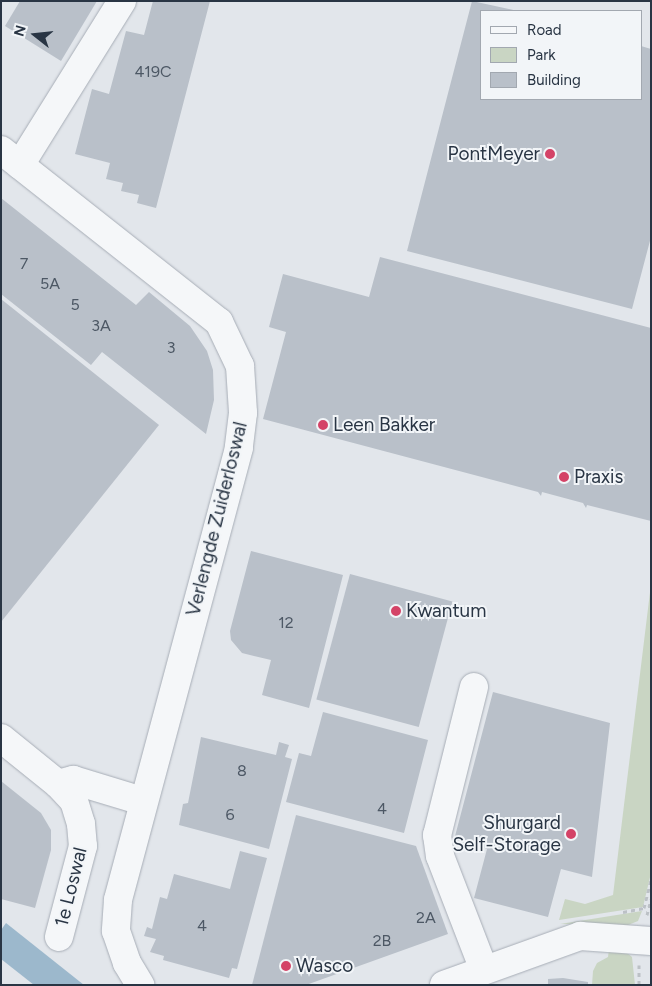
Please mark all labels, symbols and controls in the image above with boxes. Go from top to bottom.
north arrow [10,10,60,60]
legend [480,10,642,100]
text: Road [527,21,562,39]
text: N [10,23,30,38]
text: Park [527,46,556,64]
house number: 419C [134,62,172,82]
text: Building [527,71,581,89]
place label: PontMeyer [448,143,540,165]
marker: PontMeyer [544,148,556,160]
house number: 7 [20,254,28,274]
house number: 5A [40,274,60,294]
house number: 5 [70,295,80,315]
house number: 3A [91,316,111,336]
house number: 3 [167,338,175,358]
place label: Leen Bakker [333,414,435,436]
street label: Verlengde Zuiderloswal [182,419,252,619]
marker: Leen Bakker [317,419,329,431]
place label: Praxis [574,466,623,488]
marker: Praxis [558,471,570,483]
place label: Kwantum [406,600,486,622]
marker: Kwantum [390,605,402,617]
house number: 12 [278,613,294,633]
house number: 8 [237,761,247,781]
house number: 4 [377,799,387,819]
house number: 6 [225,805,235,825]
place label: Shurgard Self-Storage [452,812,561,856]
marker: Shurgard Self-Storage [565,828,577,840]
street label: 1e Loswal [50,845,92,929]
house number: 2A [416,908,436,928]
house number: 4 [197,916,207,936]
house number: 2B [373,931,391,951]
place label: Wasco [296,955,353,977]
marker: Wasco [280,960,292,972]

